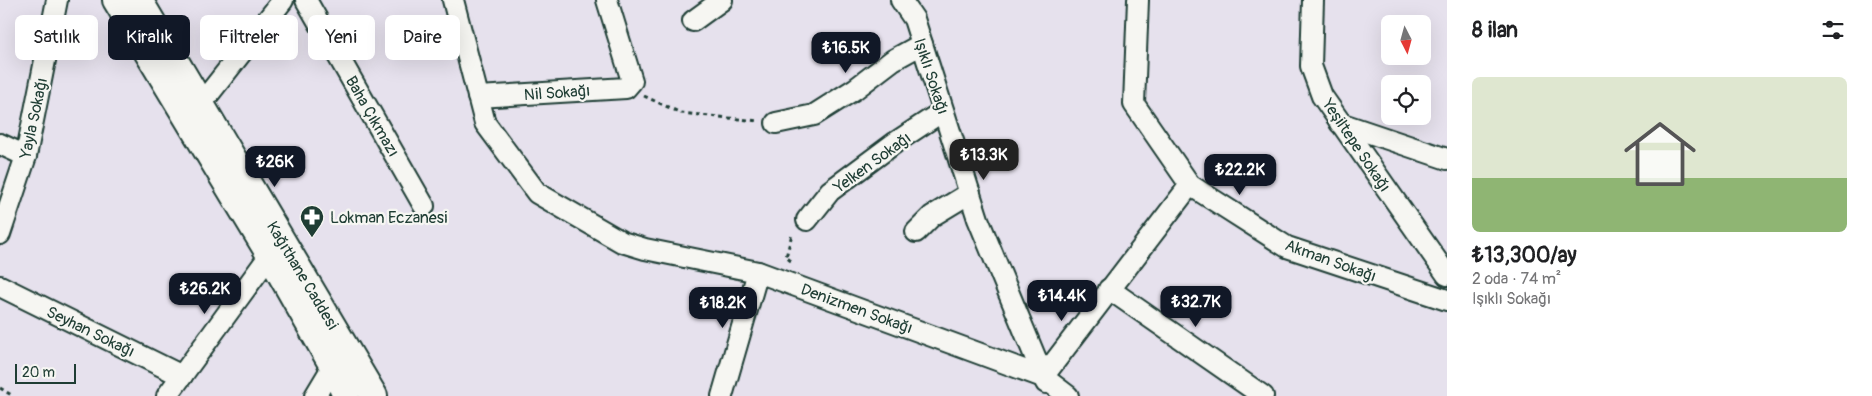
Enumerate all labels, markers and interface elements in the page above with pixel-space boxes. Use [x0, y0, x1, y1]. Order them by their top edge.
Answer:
chip: Satılık [15, 15, 98, 60]
chip: Kiralık [108, 15, 190, 60]
chip: Filtreler [200, 15, 298, 60]
chip: Yeni [308, 15, 375, 60]
chip: Daire [385, 15, 460, 60]
north arrow [1381, 15, 1431, 65]
map controls [1381, 15, 1431, 125]
icon: filters [1819, 16, 1847, 44]
text: 8 ilan [1472, 17, 1518, 44]
pin: ₺16.5K [805, 32, 887, 74]
street label: Işıklı Sokağı [909, 36, 953, 117]
text: ₺16.5K [823, 38, 870, 58]
street label: Baha Çıkmazı [341, 72, 403, 161]
button: locate [1381, 75, 1431, 125]
street label: Yayla Sokağı [15, 76, 52, 162]
street label: Nil Sokağı [523, 81, 591, 105]
street label: Yeşiltepe Sokağı [1317, 94, 1395, 196]
icon: home [1615, 109, 1705, 199]
street label: Yelken Sokağı [829, 128, 915, 198]
pin: ₺13.3K [943, 138, 1025, 181]
text: ₺13.3K [961, 145, 1007, 165]
pin: ₺26K [245, 146, 305, 188]
text: ₺26K [256, 152, 294, 172]
pin: ₺22.2K [1199, 154, 1281, 196]
text: ₺22.2K [1215, 160, 1265, 180]
pharmacy icon: Lokman Eczanesi [299, 204, 325, 238]
place label: Lokman Eczanesi [330, 208, 448, 228]
street label: Kağıthane Caddesi [262, 218, 343, 334]
street label: Akman Sokağı [1282, 235, 1379, 287]
text: ₺13,300/ay [1472, 242, 1577, 269]
text: 2 oda · 74 m² [1472, 269, 1561, 289]
pin: ₺26.2K [164, 272, 246, 315]
text: ₺26.2K [180, 279, 230, 299]
street label: Denizmen Sokağı [798, 279, 915, 338]
pin: ₺14.4K [1021, 280, 1103, 322]
pin: ₺18.2K [682, 286, 764, 329]
text: ₺14.4K [1038, 286, 1086, 306]
pin: ₺32.7K [1155, 286, 1237, 328]
text: Işıklı Sokağı [1472, 289, 1551, 309]
text: ₺32.7K [1171, 292, 1221, 312]
text: ₺18.2K [700, 293, 746, 313]
street label: Seyhan Sokağı [43, 302, 138, 362]
scale bar [15, 361, 76, 384]
text: 20 m [22, 364, 55, 381]

